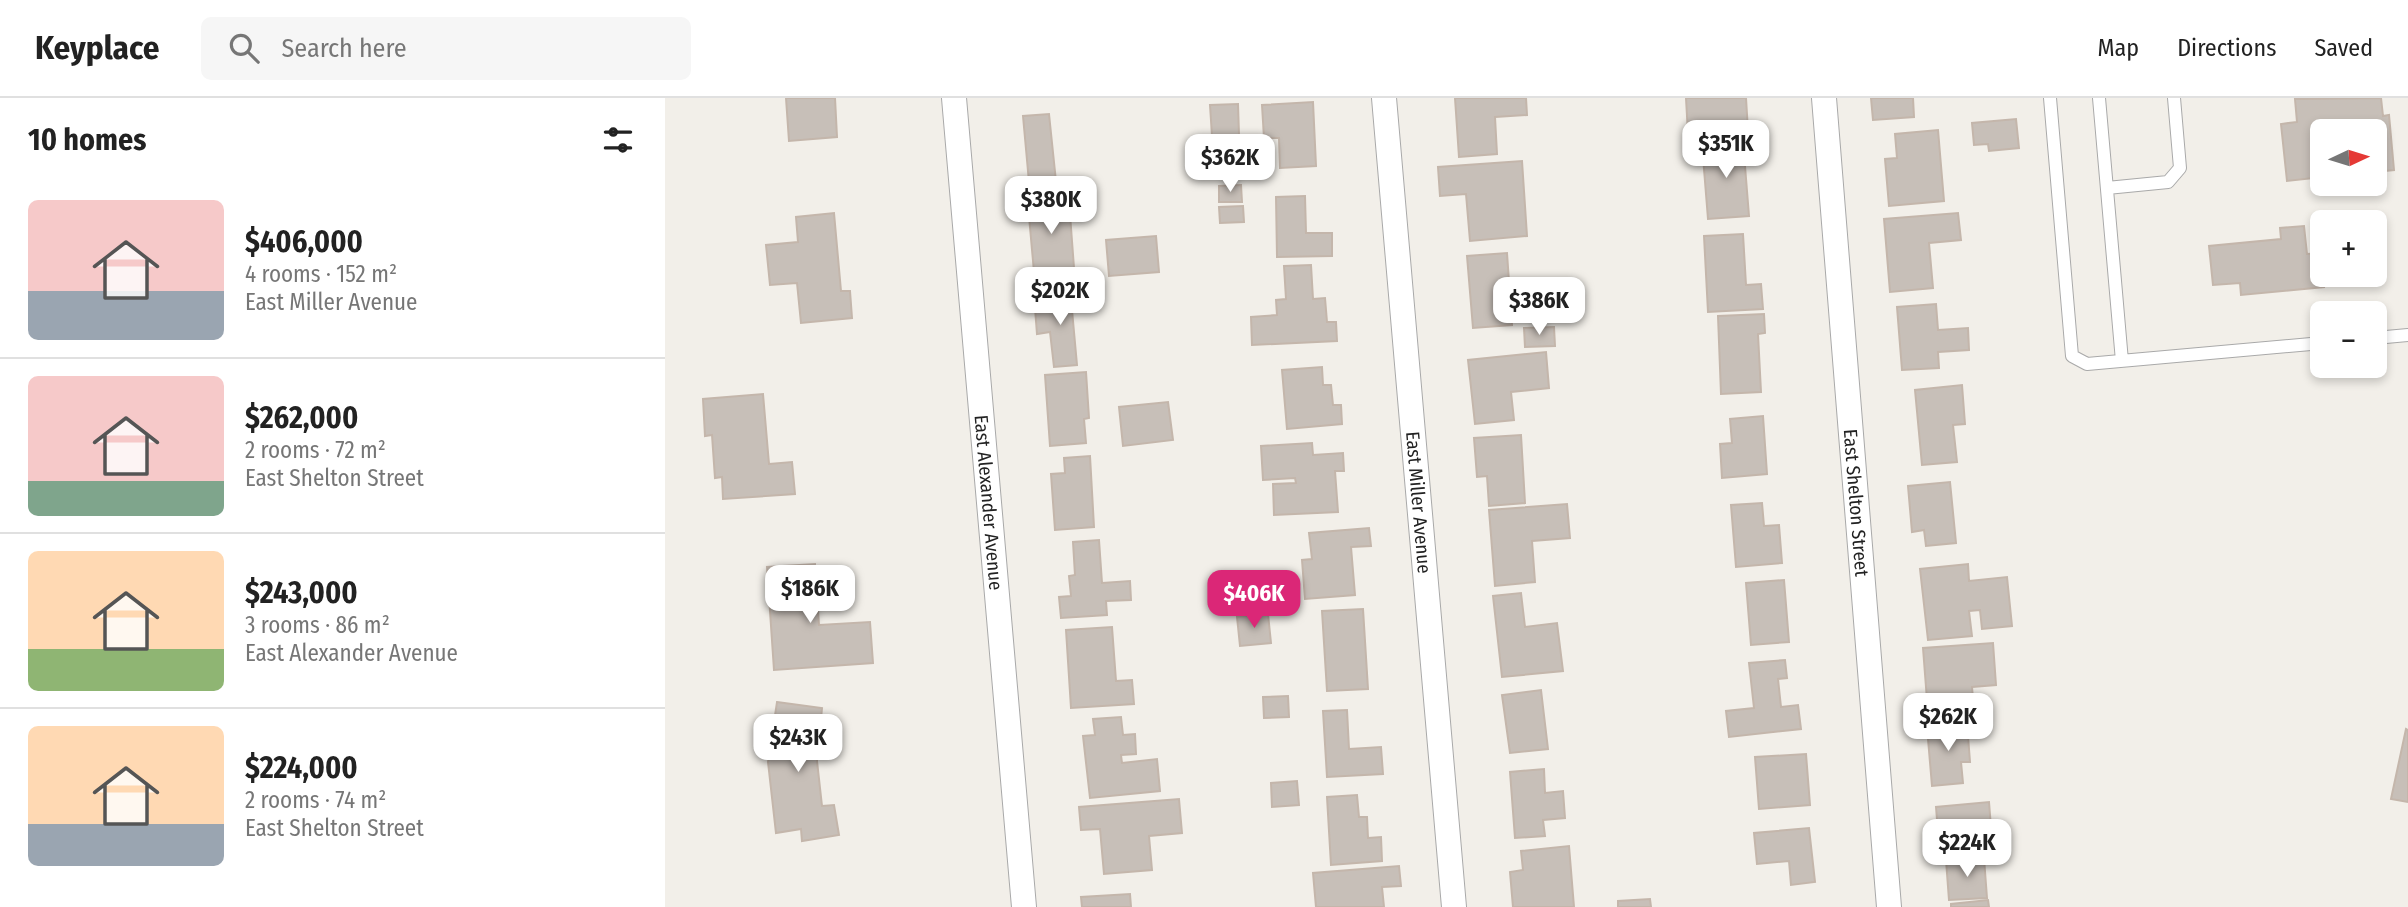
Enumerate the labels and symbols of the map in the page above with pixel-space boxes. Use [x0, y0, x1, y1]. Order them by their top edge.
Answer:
north arrow [2310, 119, 2387, 196]
pin: $351K [1677, 120, 1775, 180]
pin: $362K [1181, 134, 1279, 194]
pin: $380K [1002, 176, 1100, 236]
pin: $202K [1011, 268, 1109, 327]
pin: $386K [1490, 278, 1588, 337]
street label: East Alexander Avenue [970, 414, 1008, 591]
street label: East Shelton Street [1839, 428, 1874, 578]
street label: East Miller Avenue [1401, 430, 1437, 575]
pin: $186K [761, 566, 859, 625]
pin: $406K [1205, 570, 1303, 630]
pin: $262K [1899, 694, 1997, 753]
pin: $243K [749, 714, 847, 774]
pin: $224K [1918, 820, 2016, 879]

